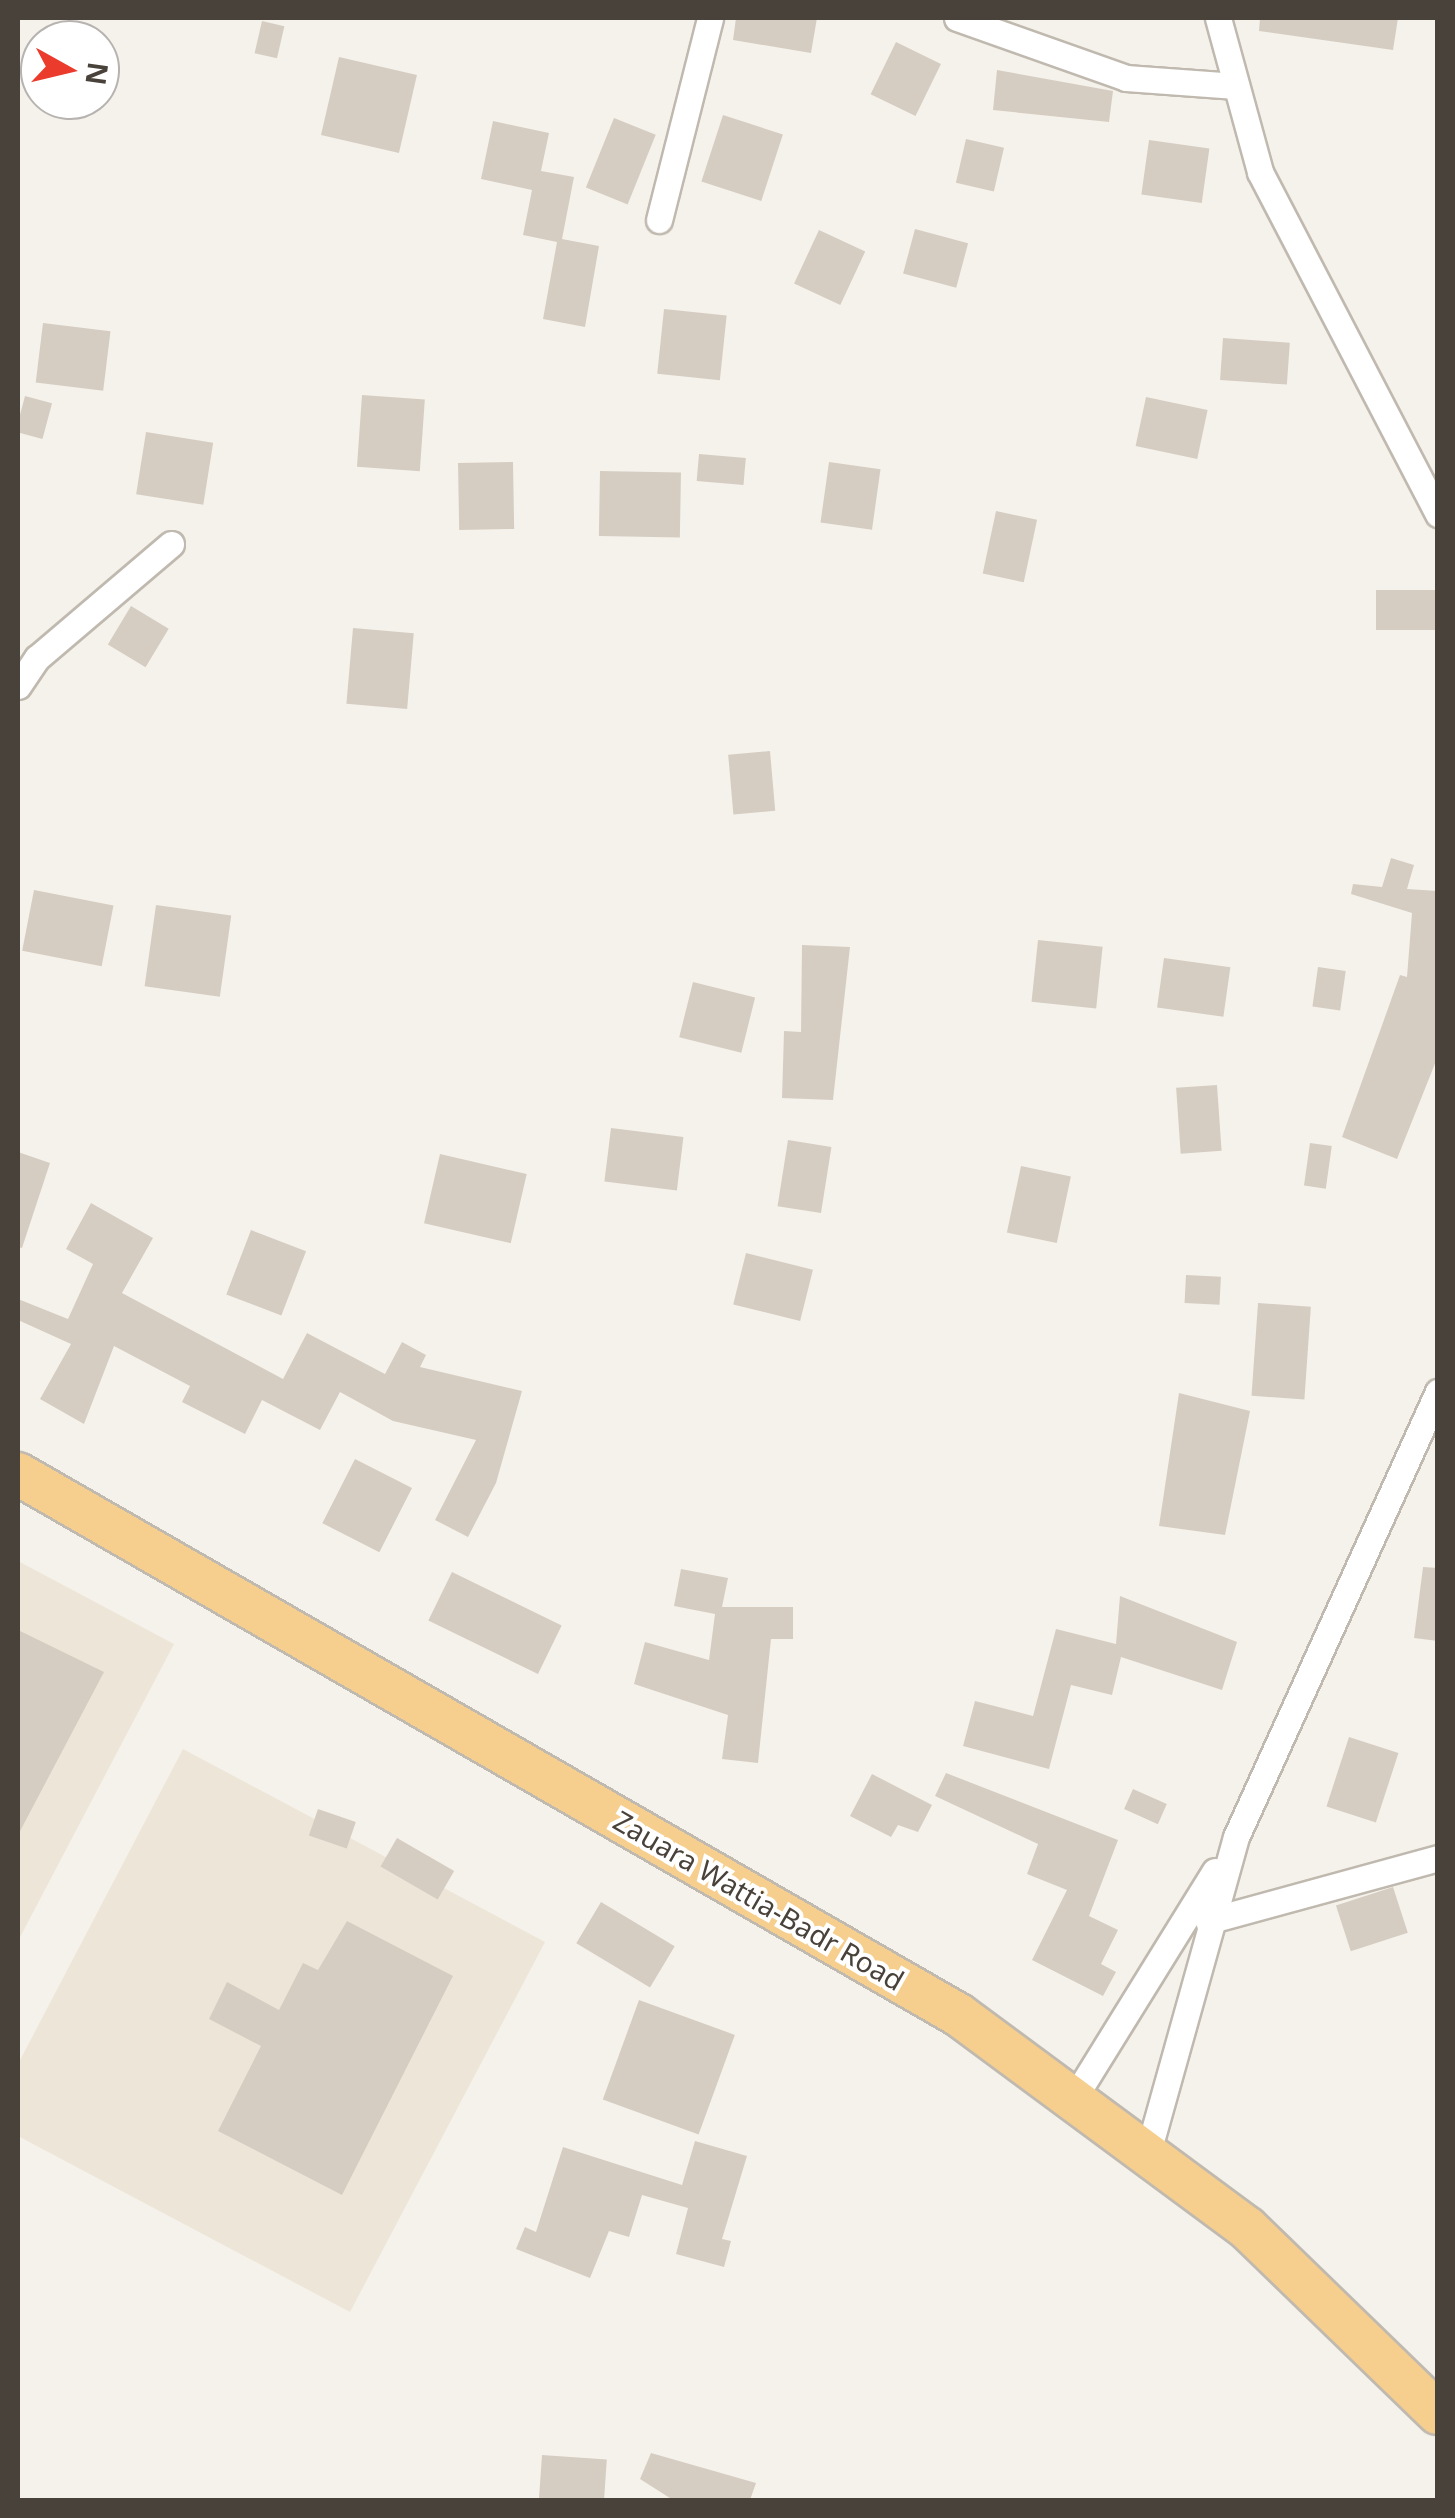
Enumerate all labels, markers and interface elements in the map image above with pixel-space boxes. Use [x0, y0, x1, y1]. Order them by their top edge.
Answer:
north arrow [20, 20, 120, 120]
text: N [77, 60, 118, 88]
street label: Zauara Wattia-Badr Road [608, 1803, 910, 1997]

